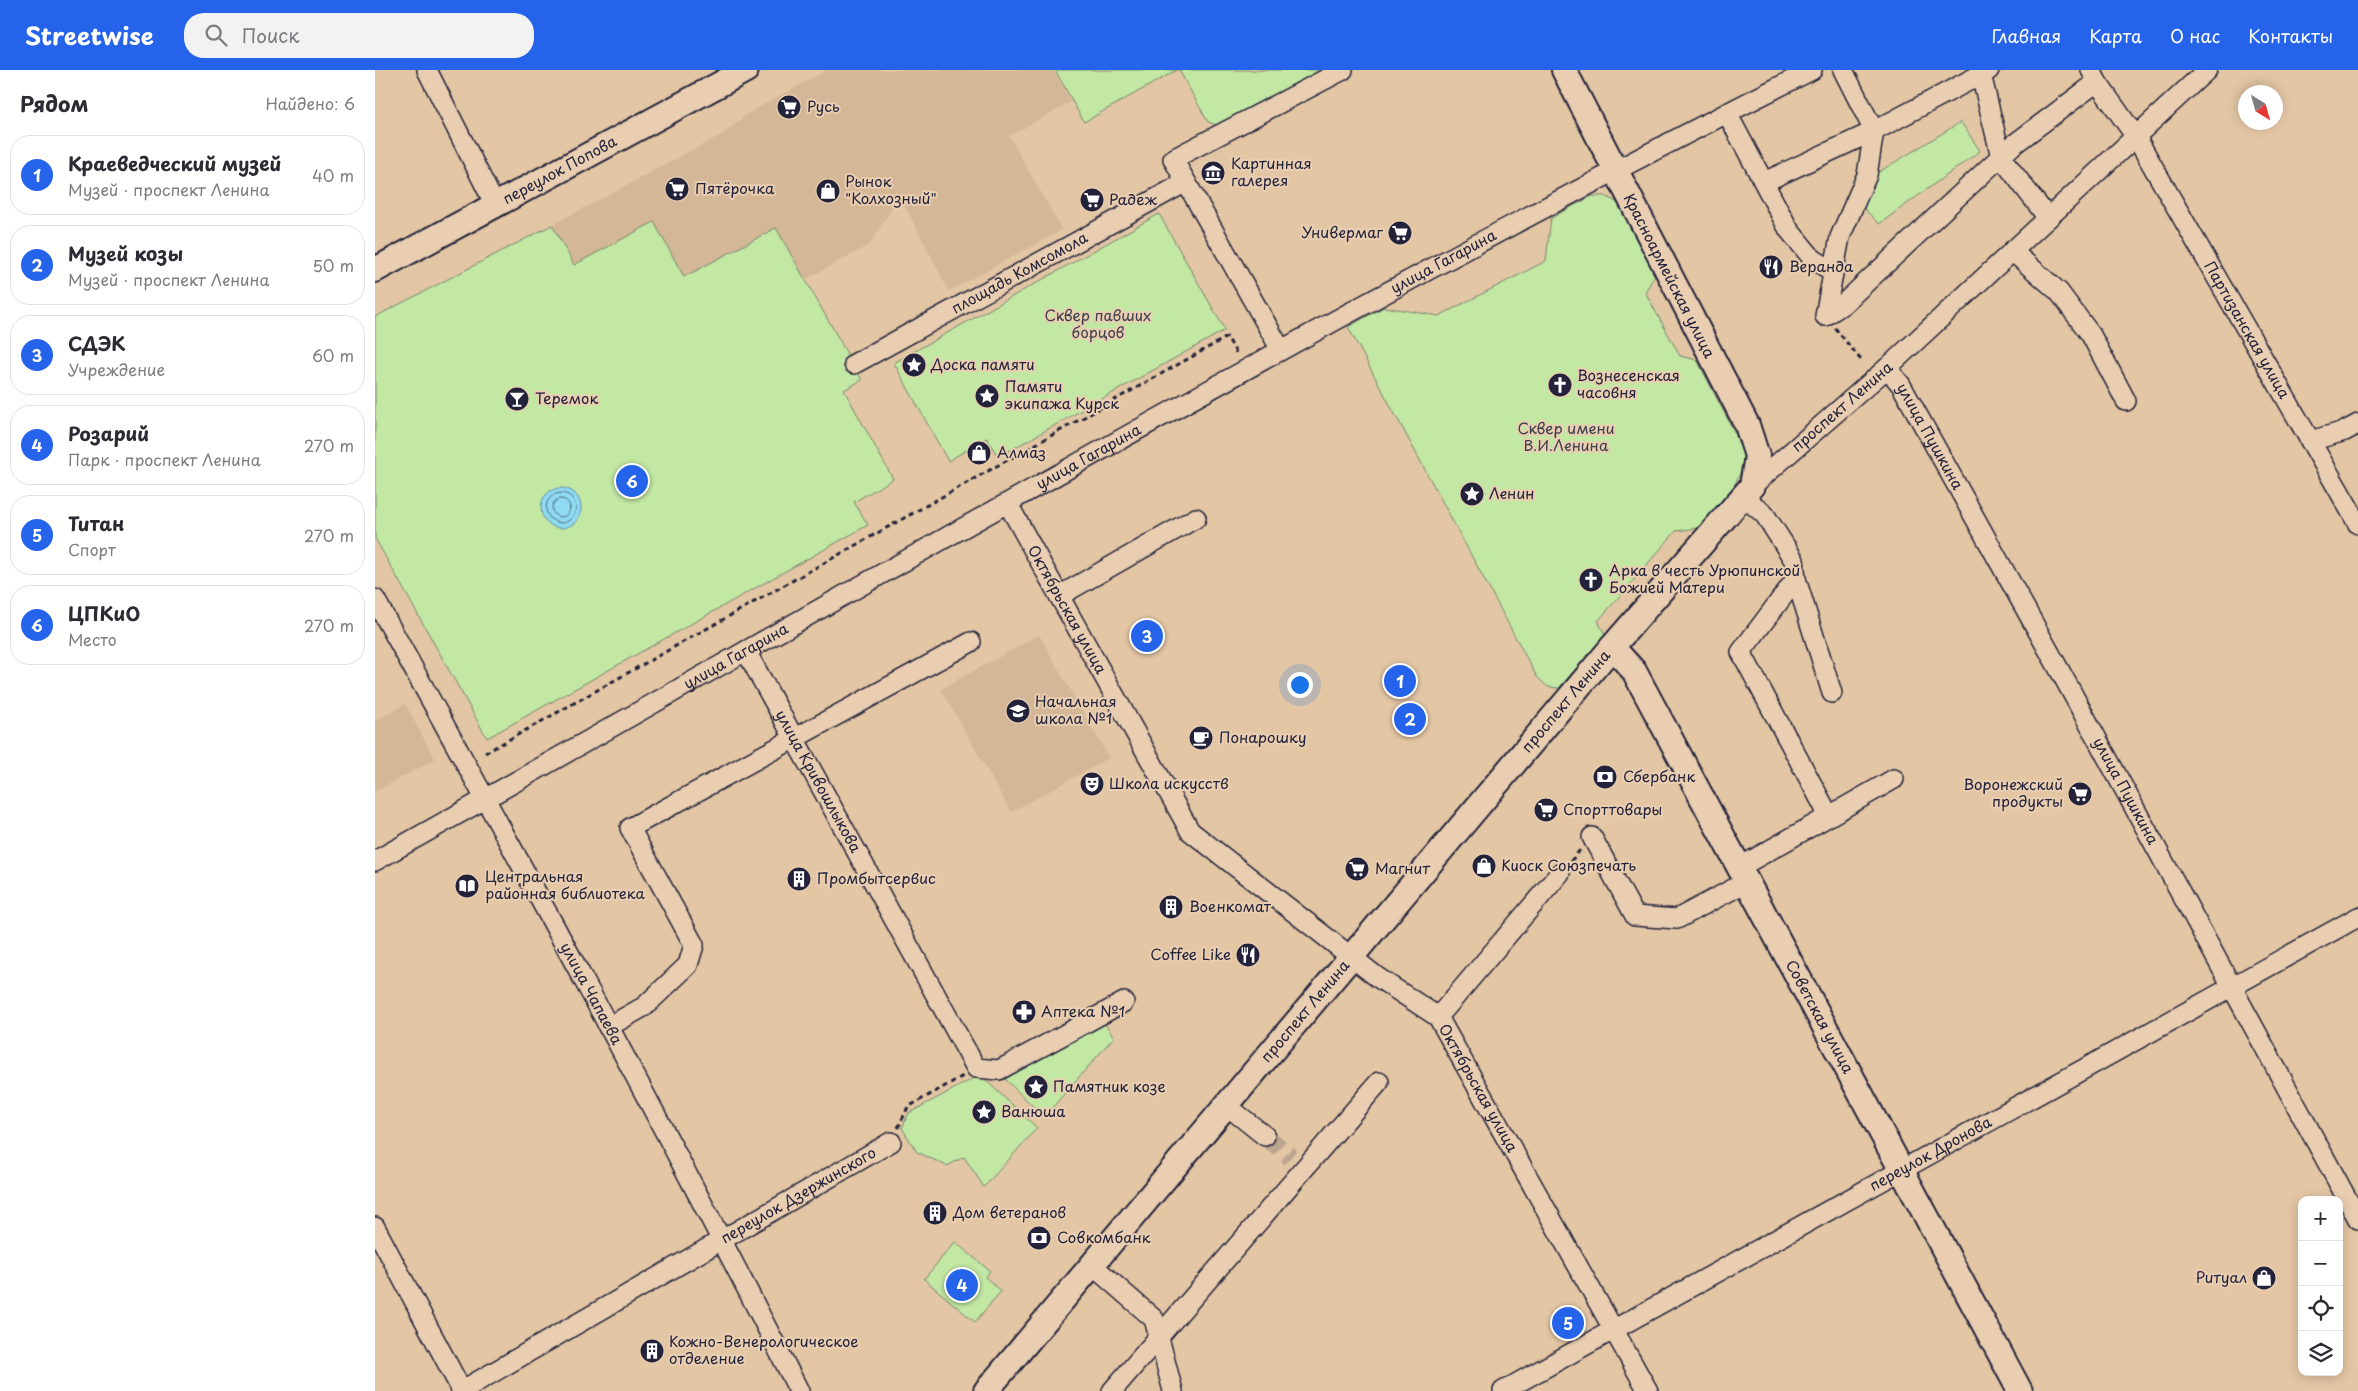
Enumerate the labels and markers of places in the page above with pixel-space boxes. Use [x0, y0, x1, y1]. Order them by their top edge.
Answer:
supermarket icon: Русь [776, 94, 802, 120]
place label: Русь [807, 94, 840, 117]
place label: Картинная галерея [1231, 151, 1312, 191]
museum icon: Картинная галерея [1200, 160, 1226, 186]
place label: Рынок "Колхозный" [845, 169, 937, 209]
supermarket icon: Пятёрочка [664, 176, 690, 202]
place label: Пятёрочка [695, 176, 775, 199]
shop icon: Рынок "Колхозный" [815, 178, 841, 204]
supermarket icon: Радеж [1079, 187, 1105, 213]
place label: Радеж [1109, 187, 1158, 210]
place label: Универмаг [1301, 220, 1383, 243]
supermarket icon: Универмаг [1387, 220, 1413, 246]
restaurant icon: Веранда [1758, 254, 1784, 280]
place label: Веранда [1789, 254, 1854, 277]
place icon: Доска памяти [901, 352, 927, 378]
place label: Доска памяти [930, 352, 1035, 375]
place label: Вознесенская часовня [1577, 363, 1680, 403]
church icon: Вознесенская часовня [1547, 372, 1573, 398]
place label: Памяти экипажа Курск [1005, 374, 1119, 414]
place icon: Памяти экипажа Курск [974, 383, 1000, 409]
bar icon: Теремок [504, 386, 530, 412]
place label: Теремок [535, 386, 598, 409]
shop icon: Алмаз [966, 440, 992, 466]
place label: Алмаз [997, 440, 1046, 463]
pin: 6 [616, 462, 648, 500]
place icon: Ленин [1459, 481, 1485, 507]
place label: Ленин [1489, 481, 1534, 504]
place label: Арка в честь Урюпинской Божией Матери [1609, 558, 1800, 598]
church icon: Арка в честь Урюпинской Божией Матери [1578, 567, 1604, 593]
pin: 3 [1131, 617, 1163, 655]
pin: 1 [1384, 662, 1416, 700]
place label: Начальная школа №1 [1035, 689, 1117, 729]
school or university icon: Начальная школа №1 [1005, 698, 1031, 724]
pin: 2 [1394, 700, 1426, 738]
cafe icon: Понарошку [1188, 725, 1214, 751]
place label: Понарошку [1219, 725, 1307, 748]
bank icon: Сбербанк [1592, 764, 1618, 790]
place label: Сбербанк [1623, 764, 1695, 787]
theatre icon: Школа искусств [1079, 771, 1105, 797]
place label: Школа искусств [1109, 771, 1229, 794]
place label: Воронежский продукты [1963, 772, 2063, 812]
supermarket icon: Воронежский продукты [2067, 781, 2093, 807]
supermarket icon: Спорттовары [1533, 797, 1559, 823]
place label: Спорттовары [1563, 797, 1662, 820]
shop icon: Киоск Союзпечать [1471, 853, 1497, 879]
place label: Киоск Союзпечать [1501, 853, 1636, 876]
supermarket icon: Магнит [1344, 856, 1370, 882]
place label: Магнит [1375, 856, 1430, 879]
place label: Центральная районная библиотека [485, 864, 645, 904]
building icon: Промбытсервис [786, 866, 812, 892]
place label: Промбытсервис [817, 866, 936, 889]
library icon: Центральная районная библиотека [454, 873, 480, 899]
building icon: Военкомат [1158, 894, 1184, 920]
place label: Военкомат [1189, 894, 1272, 917]
place label: Coffee Like [1150, 942, 1231, 965]
restaurant icon: Coffee Like [1235, 942, 1261, 968]
pharmacy icon: Аптека №1 [1011, 999, 1037, 1025]
place label: Аптека №1 [1041, 999, 1125, 1022]
place icon: Памятник козе [1023, 1074, 1049, 1100]
place label: Памятник козе [1053, 1074, 1166, 1097]
place icon: Ванюша [971, 1099, 997, 1125]
place label: Ванюша [1001, 1099, 1066, 1122]
building icon: Дом ветеранов [922, 1200, 948, 1226]
place label: Дом ветеранов [952, 1200, 1067, 1223]
bank icon: Совкомбанк [1026, 1225, 1052, 1251]
place label: Совкомбанк [1057, 1225, 1151, 1248]
place label: Ритуал [2196, 1265, 2247, 1288]
shop icon: Ритуал [2251, 1265, 2277, 1291]
pin: 4 [946, 1266, 978, 1304]
pin: 5 [1552, 1304, 1584, 1342]
place label: Кожно-Венерологическое отделение [669, 1329, 859, 1369]
building icon: Кожно-Венерологическое отделение [639, 1338, 665, 1364]

